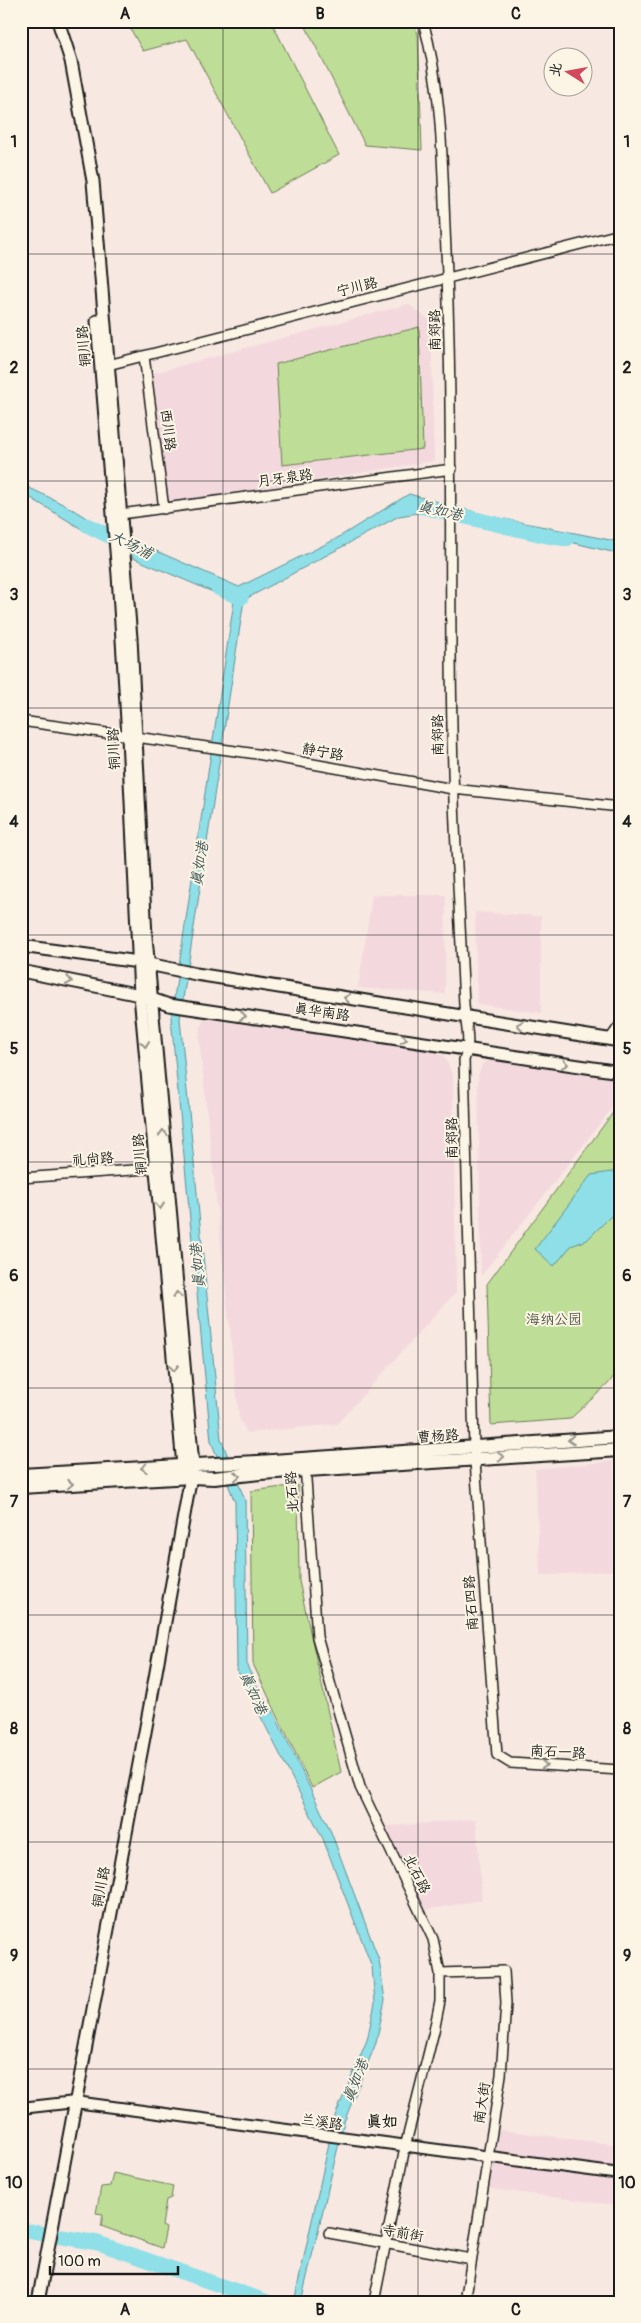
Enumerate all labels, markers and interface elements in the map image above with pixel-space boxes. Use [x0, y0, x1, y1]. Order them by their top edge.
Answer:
text: A [120, 4, 131, 24]
text: B [315, 4, 325, 24]
text: C [511, 4, 521, 24]
north arrow [544, 48, 594, 98]
text: 北 [546, 61, 565, 78]
text: 1 [11, 132, 17, 152]
text: 1 [624, 132, 630, 152]
street label: 宁川路 [335, 274, 379, 300]
street label: 南郑路 [426, 309, 444, 351]
street label: 铜川路 [74, 324, 94, 368]
text: 2 [10, 358, 19, 378]
text: 2 [623, 358, 632, 378]
street label: 西川路 [157, 408, 179, 452]
street label: 月牙泉路 [256, 466, 314, 490]
water label: 真如港 [416, 497, 466, 526]
water label: 大场浦 [107, 527, 157, 564]
text: 3 [10, 585, 19, 605]
text: 3 [623, 585, 632, 605]
street label: 南郑路 [429, 714, 447, 756]
street label: 铜川路 [104, 728, 124, 770]
street label: 静宁路 [301, 740, 345, 764]
text: 4 [9, 812, 19, 832]
text: 4 [622, 812, 632, 832]
water label: 真如港 [187, 838, 213, 888]
one-way arrow [65, 975, 73, 986]
one-way arrow [343, 993, 352, 1003]
street label: 真华南路 [293, 1000, 351, 1024]
one-way arrow [240, 1010, 248, 1021]
one-way arrow [515, 1020, 524, 1030]
one-way arrow [401, 1033, 409, 1044]
text: 5 [10, 1039, 19, 1059]
text: 5 [623, 1039, 632, 1059]
one-way arrow [139, 1040, 150, 1048]
one-way arrow [560, 1058, 569, 1068]
street label: 南郑路 [443, 1117, 461, 1159]
one-way arrow [158, 1128, 169, 1136]
street label: 铜川路 [130, 1132, 150, 1176]
street label: 礼尚路 [71, 1149, 115, 1169]
one-way arrow [154, 1202, 165, 1210]
water label: 真如港 [186, 1241, 209, 1289]
text: 6 [9, 1266, 19, 1286]
text: 6 [622, 1266, 632, 1286]
one-way arrow [172, 1290, 183, 1298]
park label: 海纳公园 [526, 1311, 582, 1328]
one-way arrow [168, 1364, 179, 1372]
street label: 曹杨路 [416, 1426, 460, 1446]
one-way arrow [567, 1435, 575, 1446]
one-way arrow [497, 1451, 505, 1462]
one-way arrow [140, 1462, 148, 1473]
one-way arrow [233, 1470, 241, 1481]
street label: 北石路 [282, 1470, 302, 1514]
one-way arrow [66, 1478, 74, 1489]
text: 7 [10, 1492, 19, 1512]
text: 7 [623, 1492, 632, 1512]
street label: 南石四路 [461, 1574, 481, 1632]
water label: 真如港 [235, 1669, 272, 1719]
text: 8 [10, 1719, 18, 1739]
text: 8 [623, 1719, 631, 1739]
street label: 南石一路 [530, 1742, 586, 1762]
one-way arrow [540, 1759, 548, 1770]
street label: 北石路 [400, 1851, 434, 1897]
street label: 铜川路 [89, 1865, 113, 1909]
text: 9 [10, 1946, 18, 1966]
text: 9 [623, 1946, 631, 1966]
water label: 真如港 [339, 2055, 374, 2105]
street label: 南大街 [470, 2081, 494, 2125]
street label: 兰溪路 [300, 2111, 344, 2133]
district label: 真如 [366, 2112, 398, 2132]
text: 10 [5, 2173, 23, 2193]
text: 10 [618, 2173, 636, 2193]
street label: 寺前街 [381, 2221, 425, 2245]
scale bar [50, 2243, 178, 2275]
text: 100 m [58, 2252, 101, 2271]
text: A [120, 2300, 131, 2320]
text: B [315, 2300, 325, 2320]
text: C [511, 2300, 521, 2320]

